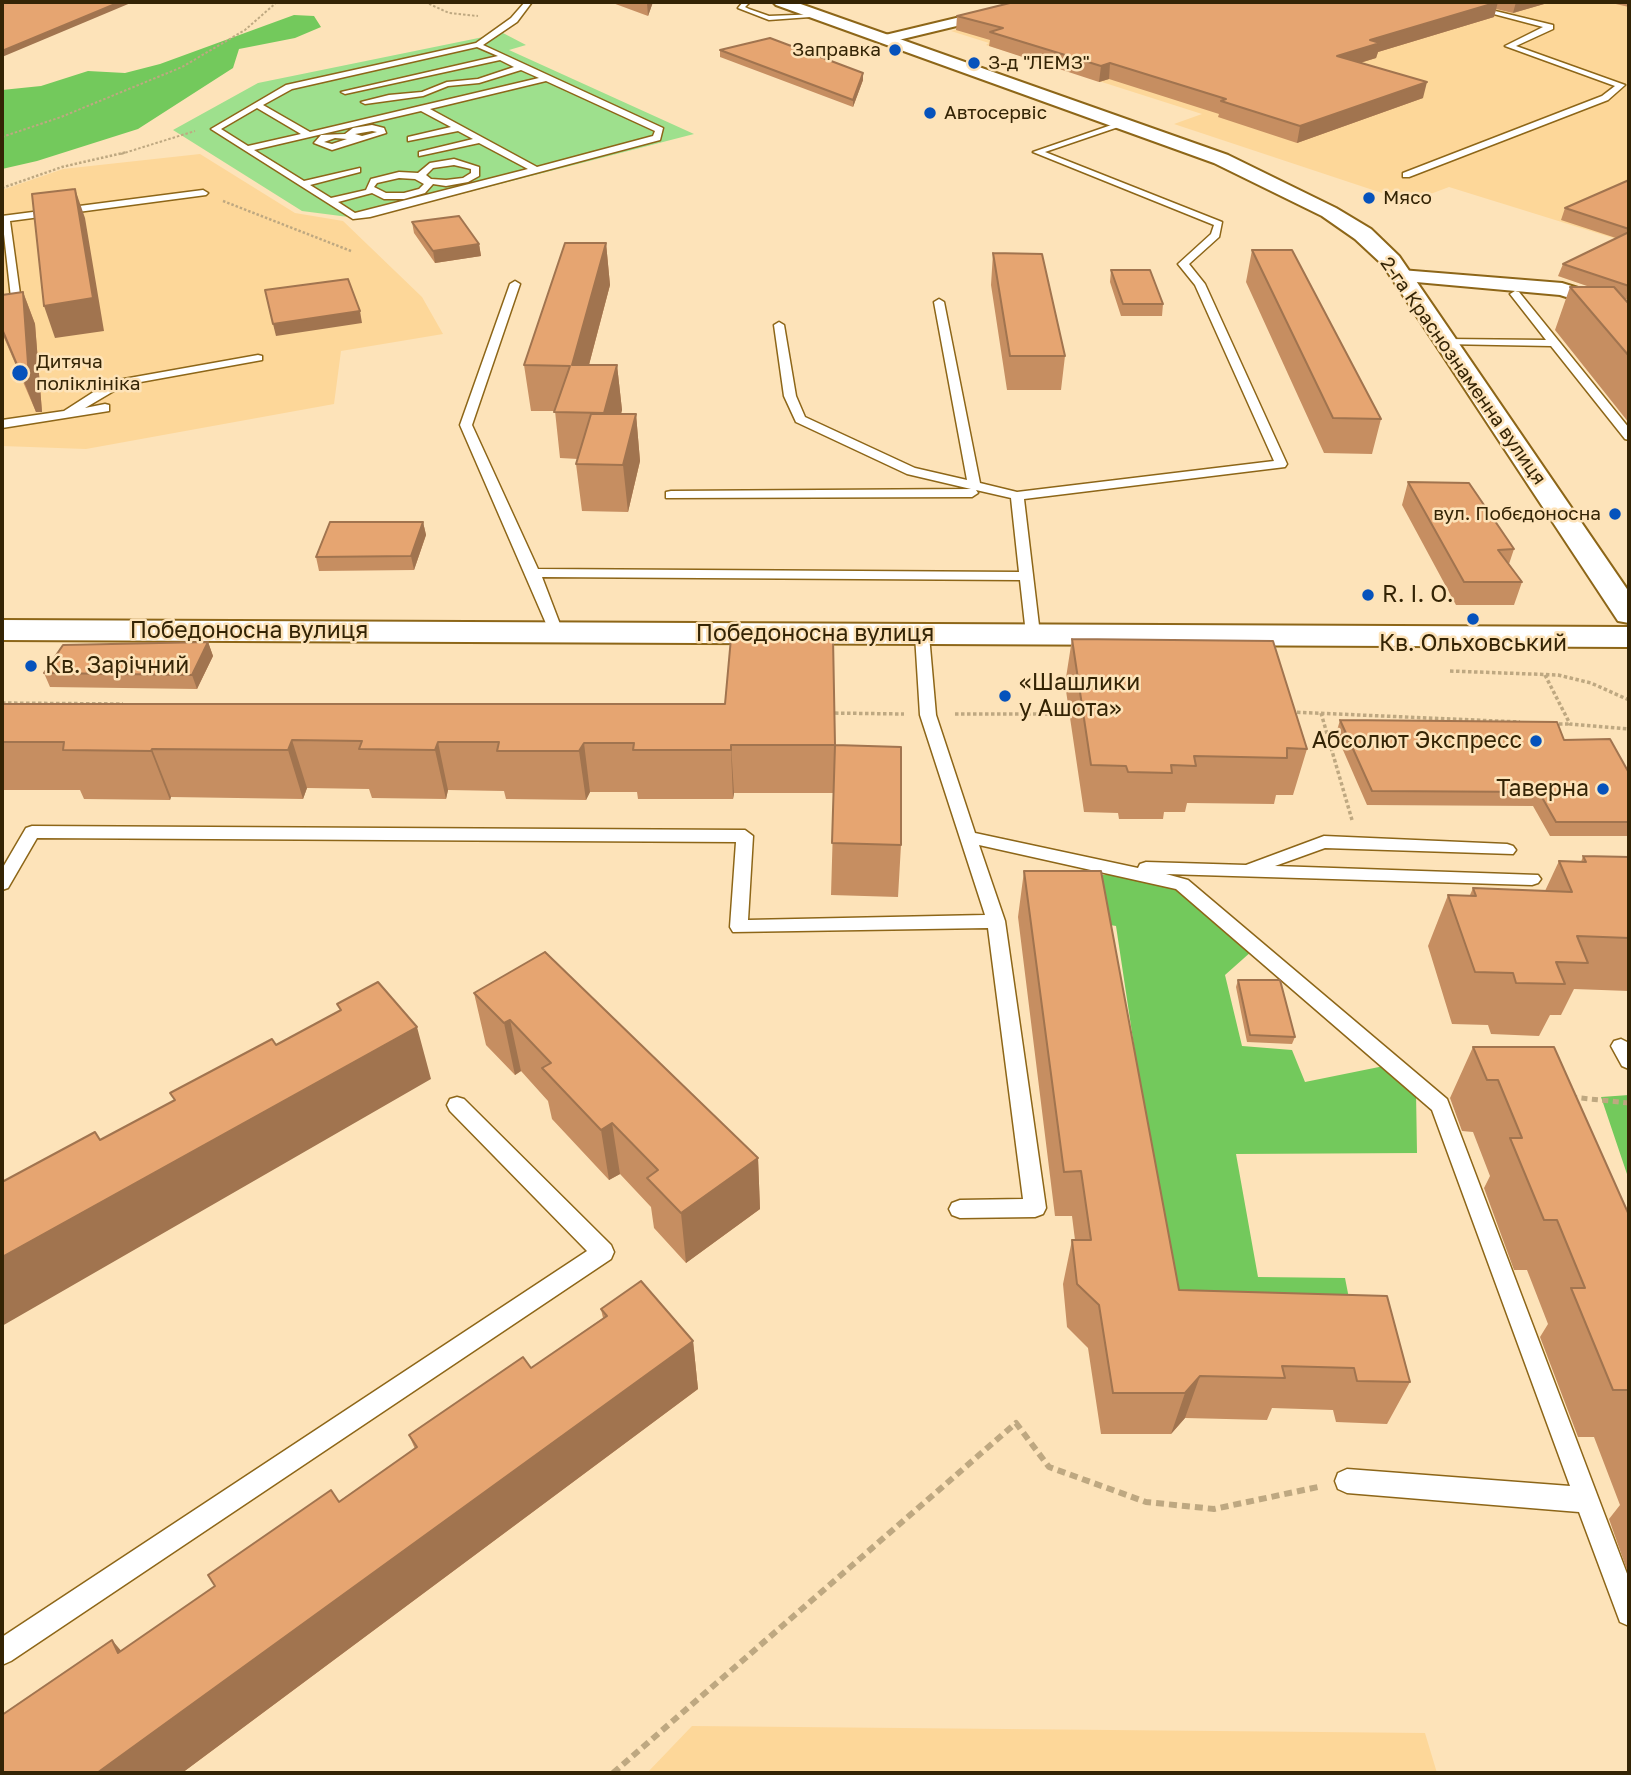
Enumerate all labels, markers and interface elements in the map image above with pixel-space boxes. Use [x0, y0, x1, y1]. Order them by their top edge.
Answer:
place label: Заправка [792, 39, 881, 61]
marker: Заправка [887, 42, 903, 58]
place label: З-д "ЛЕМЗ" [988, 52, 1090, 74]
marker: З-д "ЛЕМЗ" [966, 55, 982, 71]
place label: Автосервіс [944, 102, 1047, 124]
marker: Автосервіс [922, 105, 938, 121]
place label: Мясо [1383, 187, 1432, 209]
marker: Мясо [1361, 190, 1377, 206]
street label: 2-га Краснознаменна вулиця [1375, 253, 1551, 489]
place label: Дитяча поліклініка [36, 351, 140, 395]
marker: Дитяча поліклініка [10, 363, 30, 383]
place label: вул. Побєдоносна [1433, 503, 1601, 525]
marker: вул. Побєдоносна [1607, 506, 1623, 522]
place label: R. I. O. [1382, 581, 1454, 609]
marker: R. I. O. [1360, 587, 1376, 603]
marker: Кв. Ольховський [1465, 611, 1481, 627]
street label: Победоносна вулиця [130, 617, 368, 645]
street label: Победоносна вулиця [696, 620, 934, 648]
place label: Кв. Ольховський [1379, 630, 1567, 658]
place label: Кв. Зарічний [45, 652, 189, 680]
marker: Кв. Зарічний [23, 658, 39, 674]
place label: «Шашлики у Ашота» [1019, 669, 1140, 723]
marker: «Шашлики у Ашота» [997, 688, 1013, 704]
place label: Абсолют Экспресс [1312, 727, 1522, 755]
marker: Абсолют Экспресс [1528, 733, 1544, 749]
place label: Таверна [1496, 775, 1589, 803]
marker: Таверна [1595, 781, 1611, 797]

